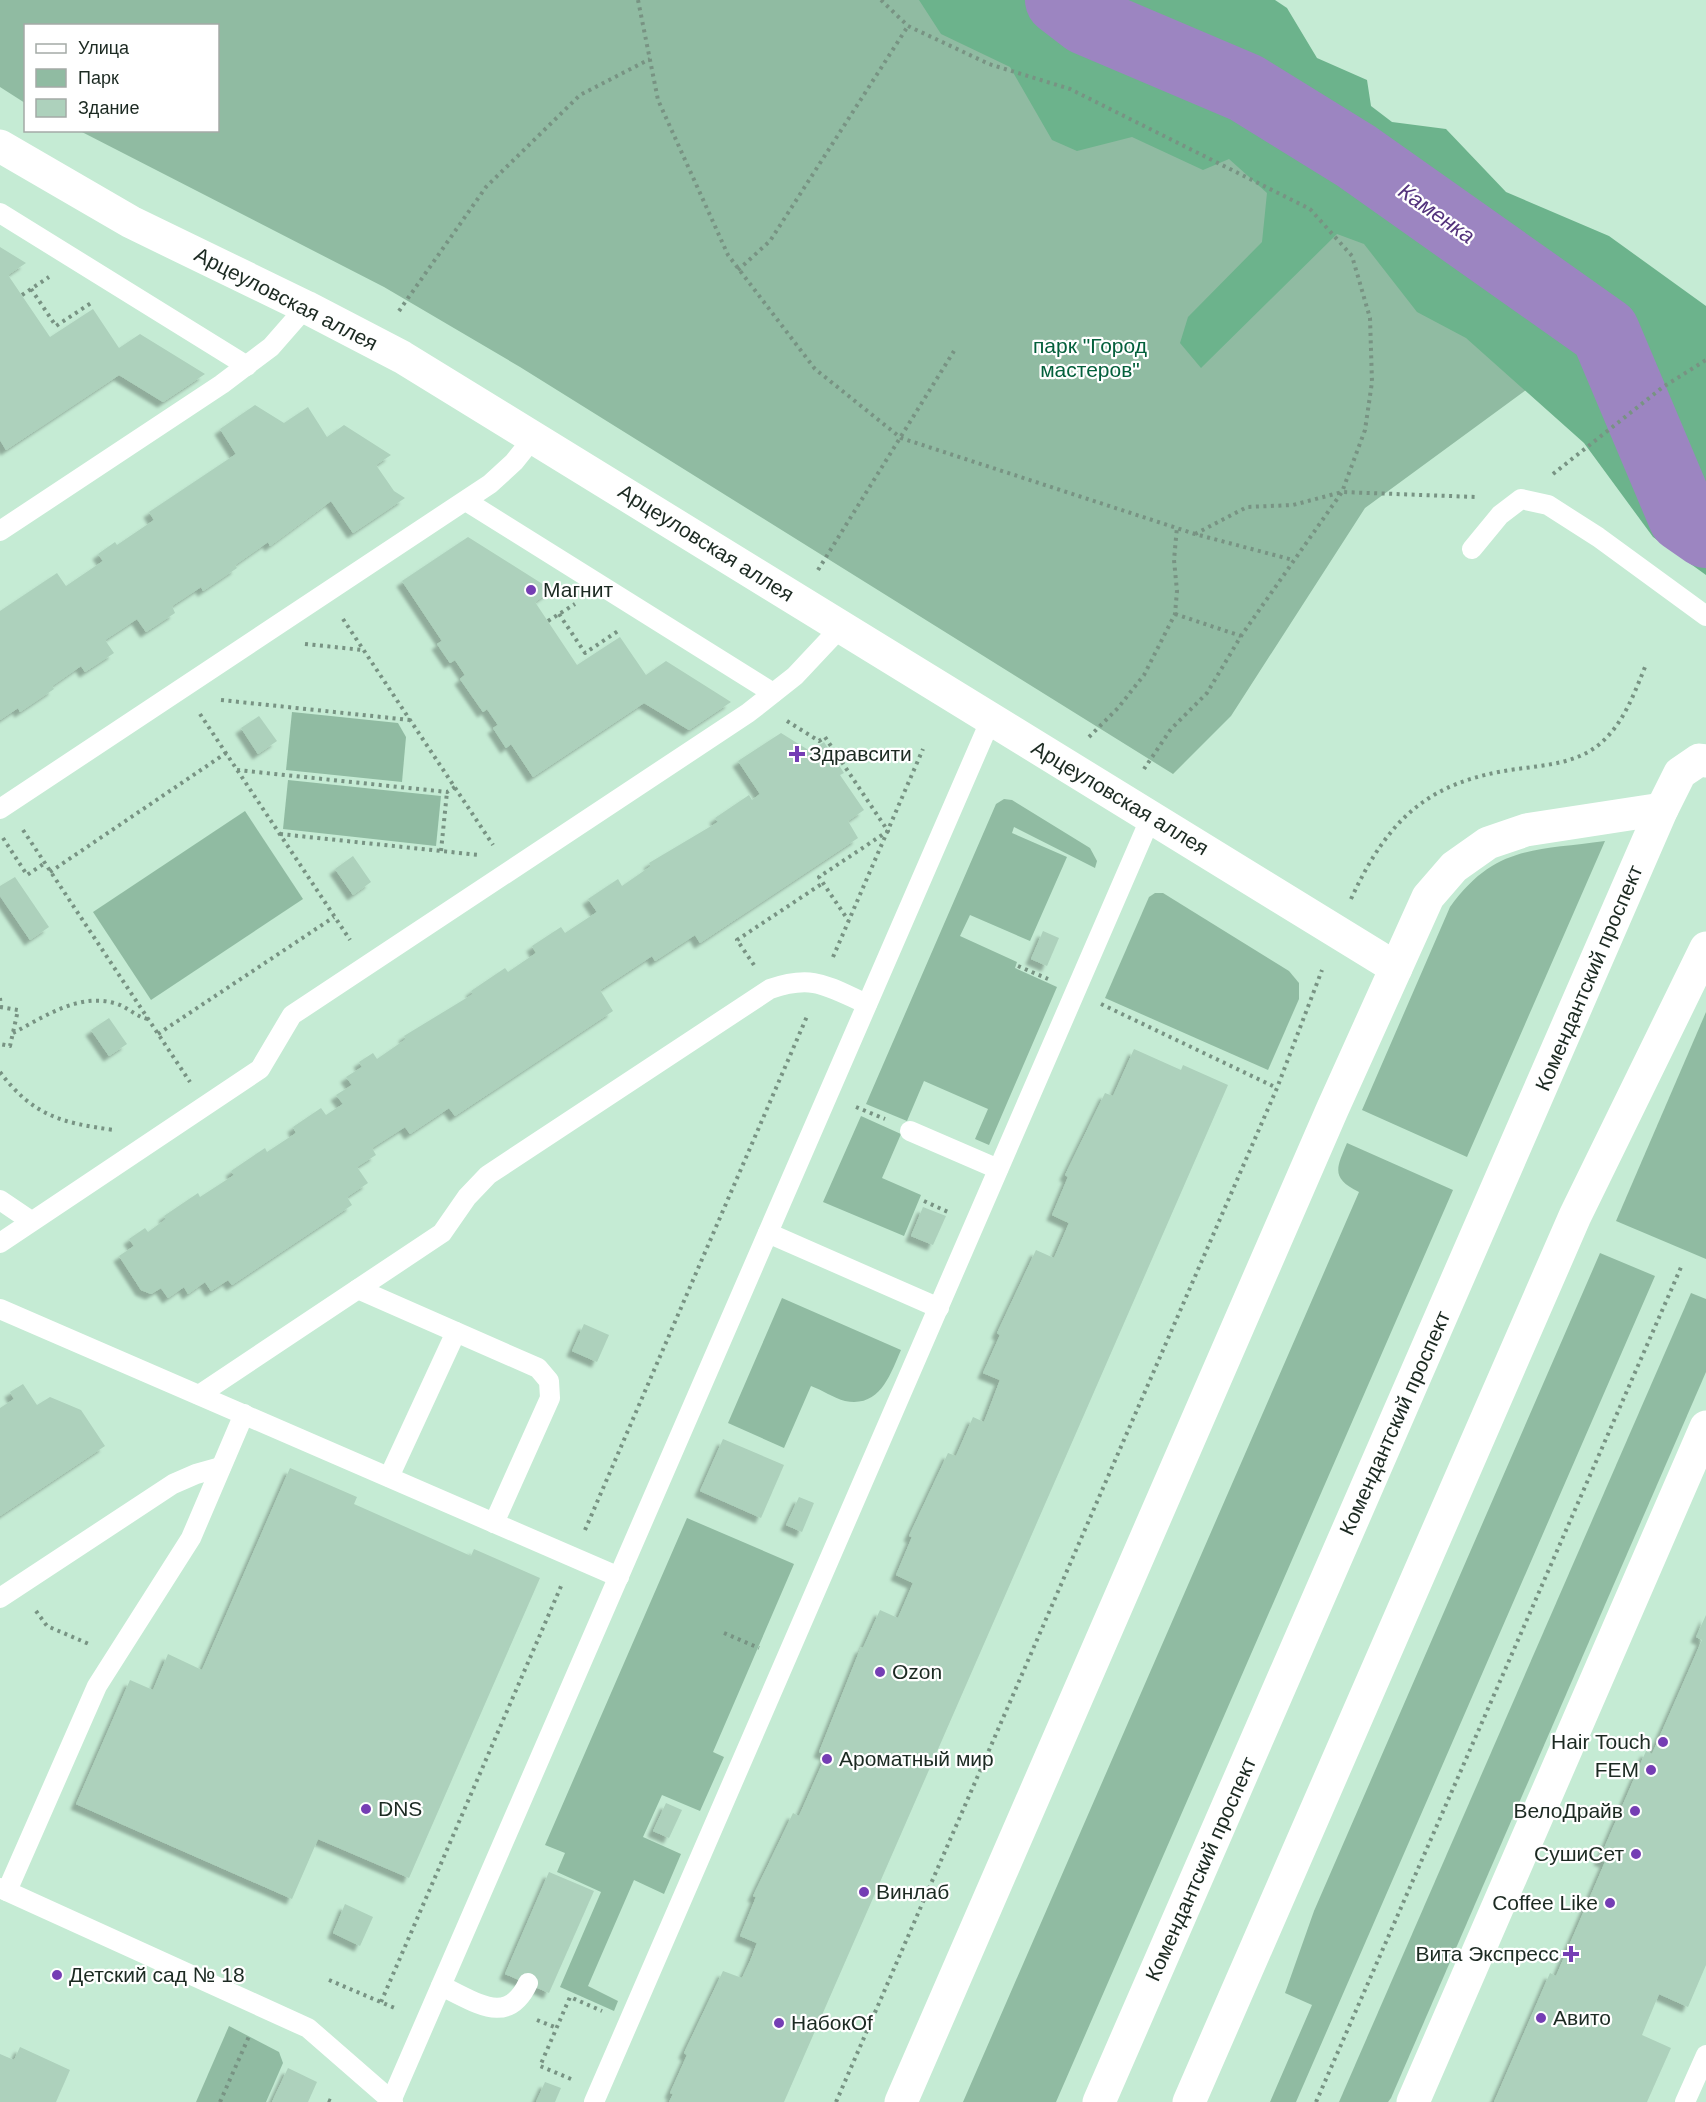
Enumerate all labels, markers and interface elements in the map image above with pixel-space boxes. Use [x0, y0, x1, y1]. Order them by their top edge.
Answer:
legend [24, 24, 219, 132]
text: Улица [78, 38, 130, 58]
text: Парк [78, 68, 119, 88]
text: Здание [78, 98, 139, 118]
water label: Каменка [1394, 178, 1480, 249]
street label: Арцеуловская аллея [191, 242, 382, 355]
park label: парк "Город мастеров" [1033, 334, 1147, 381]
street label: Арцеуловская аллея [614, 479, 798, 606]
place label: Магнит [543, 578, 613, 601]
marker: Магнит [524, 583, 538, 597]
street label: Арцеуловская аллея [1028, 736, 1213, 860]
place label: Здравсити [809, 742, 912, 765]
marker: Здравсити [790, 747, 804, 761]
street label: Комендантский проспект [1531, 861, 1647, 1094]
street label: Комендантский проспект [1335, 1307, 1455, 1538]
place label: Ozon [892, 1660, 942, 1683]
marker: Ozon [873, 1665, 887, 1679]
place label: Hair Touch [1551, 1730, 1651, 1753]
marker: Hair Touch [1656, 1735, 1670, 1749]
place label: Ароматный мир [839, 1747, 994, 1770]
marker: Ароматный мир [820, 1752, 834, 1766]
street label: Комендантский проспект [1141, 1753, 1261, 1984]
place label: FEM [1595, 1758, 1639, 1781]
marker: FEM [1644, 1763, 1658, 1777]
place label: DNS [378, 1797, 422, 1820]
place label: ВелоДрайв [1513, 1799, 1623, 1822]
marker: DNS [359, 1802, 373, 1816]
marker: ВелоДрайв [1628, 1804, 1642, 1818]
place label: СушиСет [1534, 1842, 1624, 1865]
marker: СушиСет [1629, 1847, 1643, 1861]
place label: Винлаб [876, 1880, 949, 1903]
marker: Винлаб [857, 1885, 871, 1899]
place label: Coffee Like [1492, 1891, 1598, 1914]
marker: Coffee Like [1603, 1896, 1617, 1910]
place label: Вита Экспресс [1416, 1942, 1559, 1965]
marker: Вита Экспресс [1564, 1947, 1578, 1961]
place label: Детский сад № 18 [69, 1963, 245, 1986]
marker: Детский сад № 18 [50, 1968, 64, 1982]
place label: Авито [1553, 2006, 1611, 2029]
place label: НабокOf [791, 2011, 873, 2034]
marker: Авито [1534, 2011, 1548, 2025]
marker: НабокOf [772, 2016, 786, 2030]

